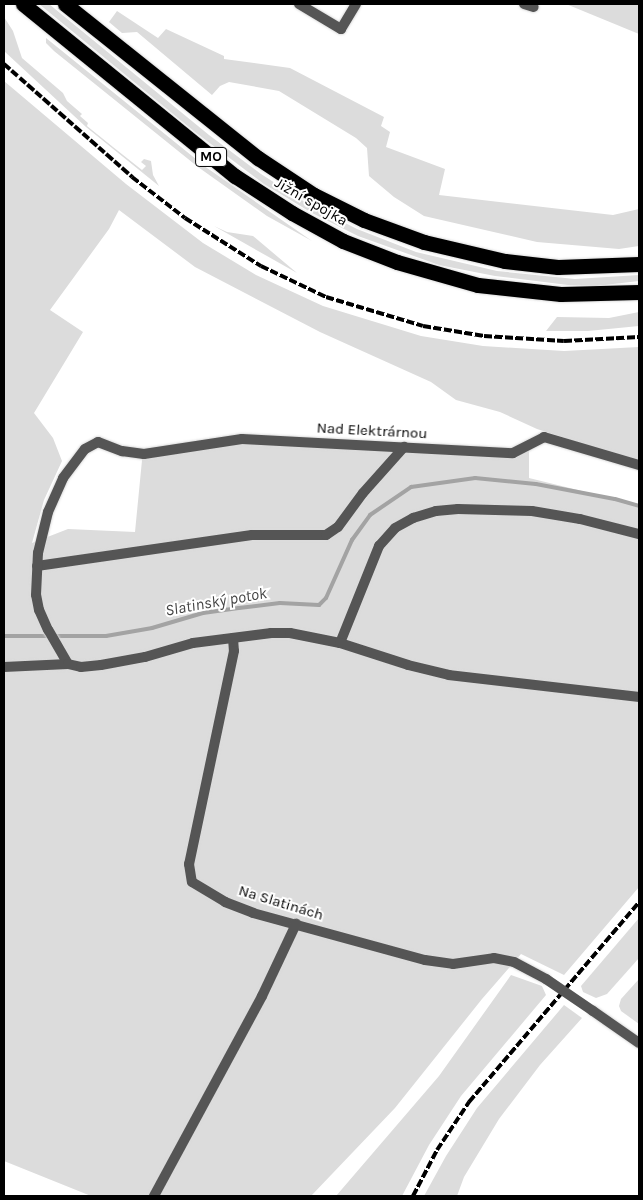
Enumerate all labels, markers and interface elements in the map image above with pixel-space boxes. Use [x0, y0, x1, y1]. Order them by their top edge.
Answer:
road number: MO [195, 146, 227, 168]
street label: Jižní spojka [271, 174, 351, 230]
street label: Nad Elektrárnou [316, 419, 428, 443]
water label: Slatinský potok [164, 584, 268, 620]
street label: Na Slatinách [236, 882, 326, 924]

